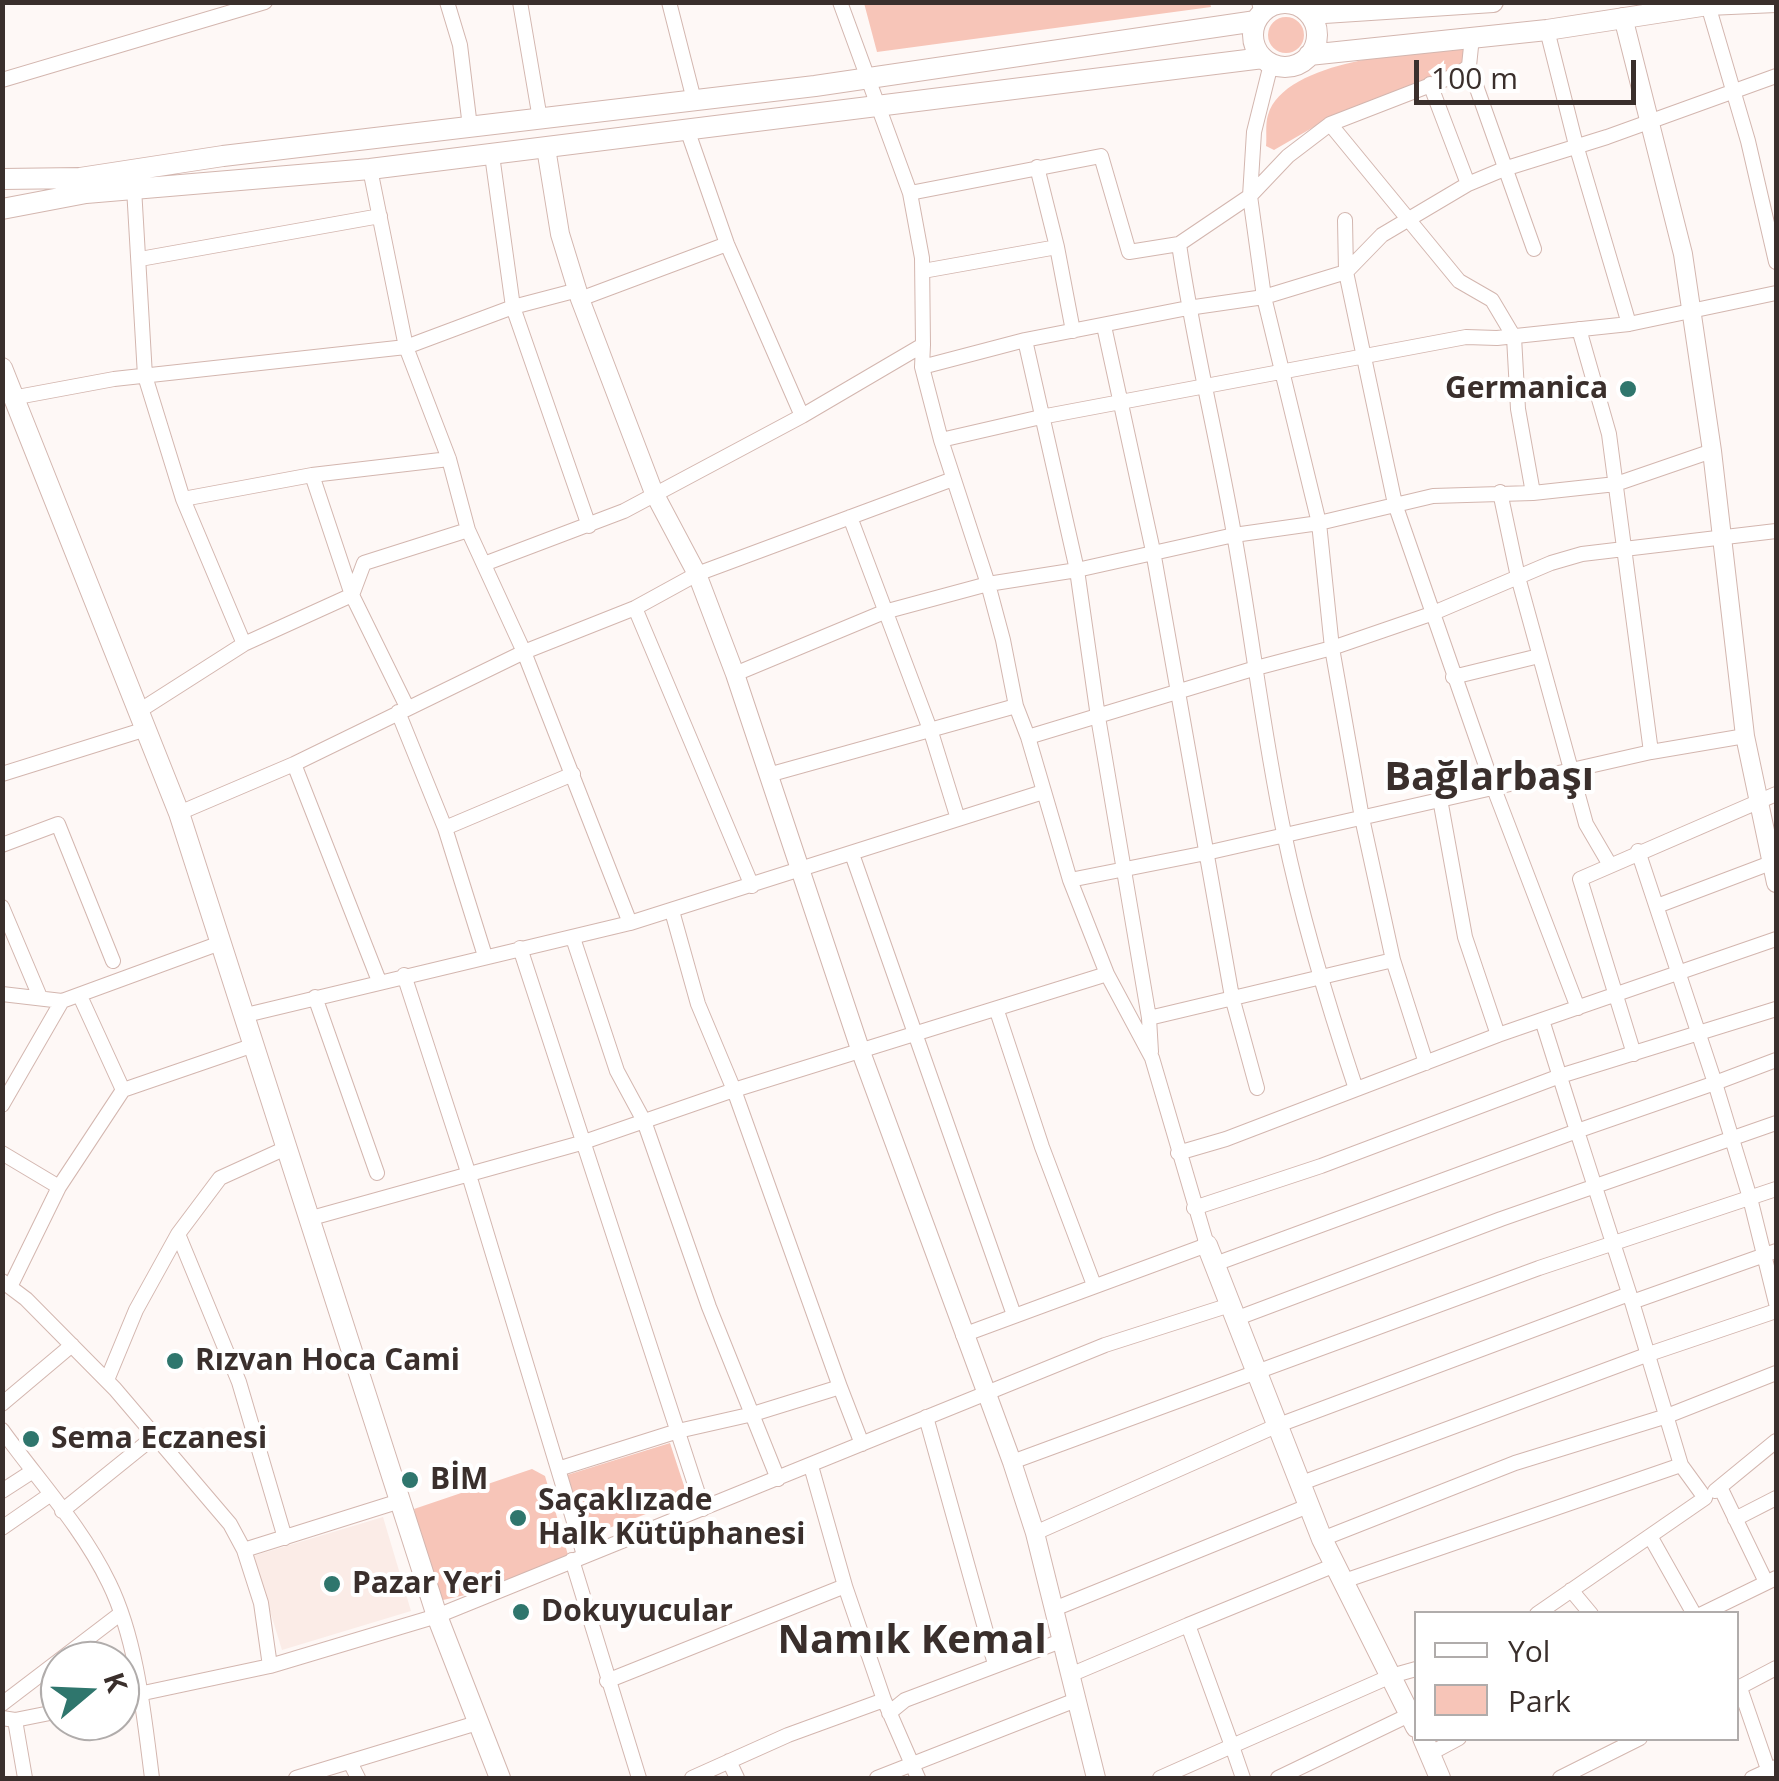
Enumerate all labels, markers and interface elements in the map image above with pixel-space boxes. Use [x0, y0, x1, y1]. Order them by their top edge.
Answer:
scale bar [1419, 40, 1642, 102]
text: 100 m [1431, 57, 1518, 98]
place label: Germanica [1445, 371, 1608, 407]
marker: Germanica [1617, 378, 1639, 400]
district label: Bağlarbaşı [1384, 755, 1594, 803]
place label: Rızvan Hoca Cami [195, 1343, 460, 1379]
marker: Rızvan Hoca Cami [164, 1350, 186, 1372]
place label: Sema Eczanesi [51, 1421, 267, 1457]
marker: Sema Eczanesi [20, 1428, 42, 1450]
place label: BİM [430, 1462, 488, 1498]
marker: BİM [399, 1469, 421, 1491]
place label: Saçaklızade Halk Kütüphanesi [538, 1483, 805, 1554]
marker: Saçaklızade Halk Kütüphanesi [507, 1507, 529, 1529]
place label: Pazar Yeri [352, 1566, 502, 1602]
marker: Pazar Yeri [321, 1573, 343, 1595]
place label: Dokuyucular [541, 1594, 733, 1630]
marker: Dokuyucular [510, 1601, 532, 1623]
legend [1414, 1611, 1739, 1741]
district label: Namık Kemal [777, 1618, 1047, 1666]
text: Yol [1508, 1630, 1550, 1671]
north arrow [40, 1641, 140, 1741]
text: K [95, 1667, 137, 1697]
text: Park [1508, 1680, 1571, 1721]

